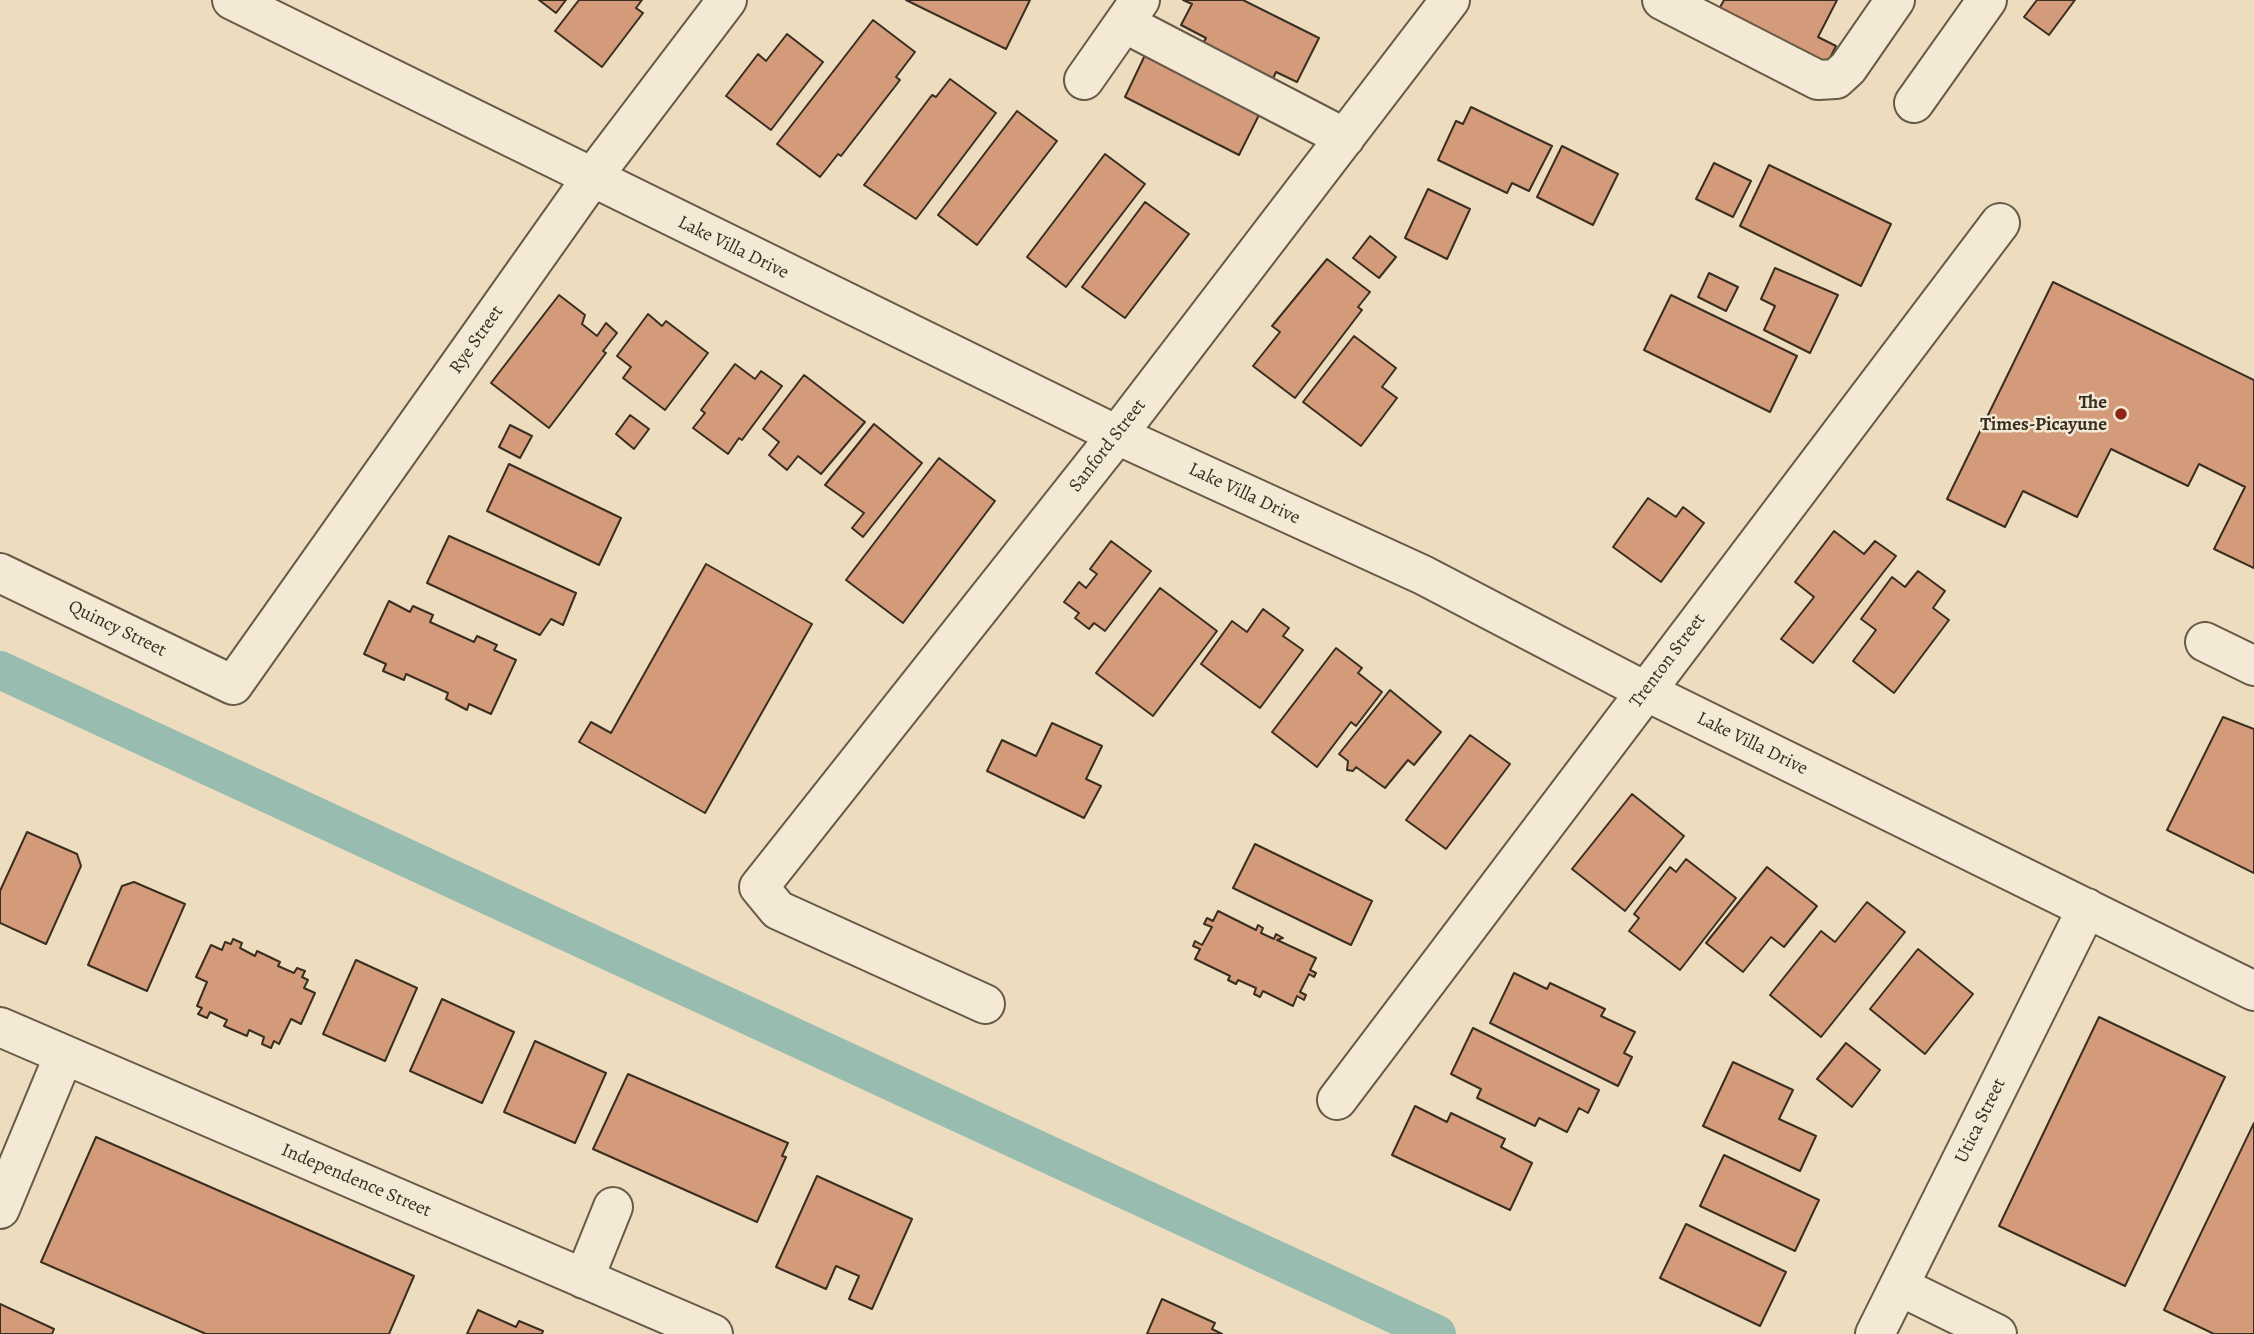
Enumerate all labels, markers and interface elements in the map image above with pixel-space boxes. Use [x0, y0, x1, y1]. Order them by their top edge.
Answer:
street label: Lake Villa Drive [674, 211, 792, 285]
street label: Rye Street [445, 301, 509, 379]
place label: The Times-Picayune [1980, 392, 2107, 436]
street label: Sanford Street [1065, 395, 1151, 497]
marker: The Times-Picayune [2113, 406, 2129, 422]
street label: Lake Villa Drive [1185, 458, 1303, 530]
street label: Quincy Street [64, 595, 170, 663]
street label: Trenton Street [1625, 609, 1711, 713]
street label: Lake Villa Drive [1693, 707, 1811, 781]
street label: Utica Street [1951, 1075, 2011, 1167]
street label: Independence Street [278, 1139, 434, 1223]

